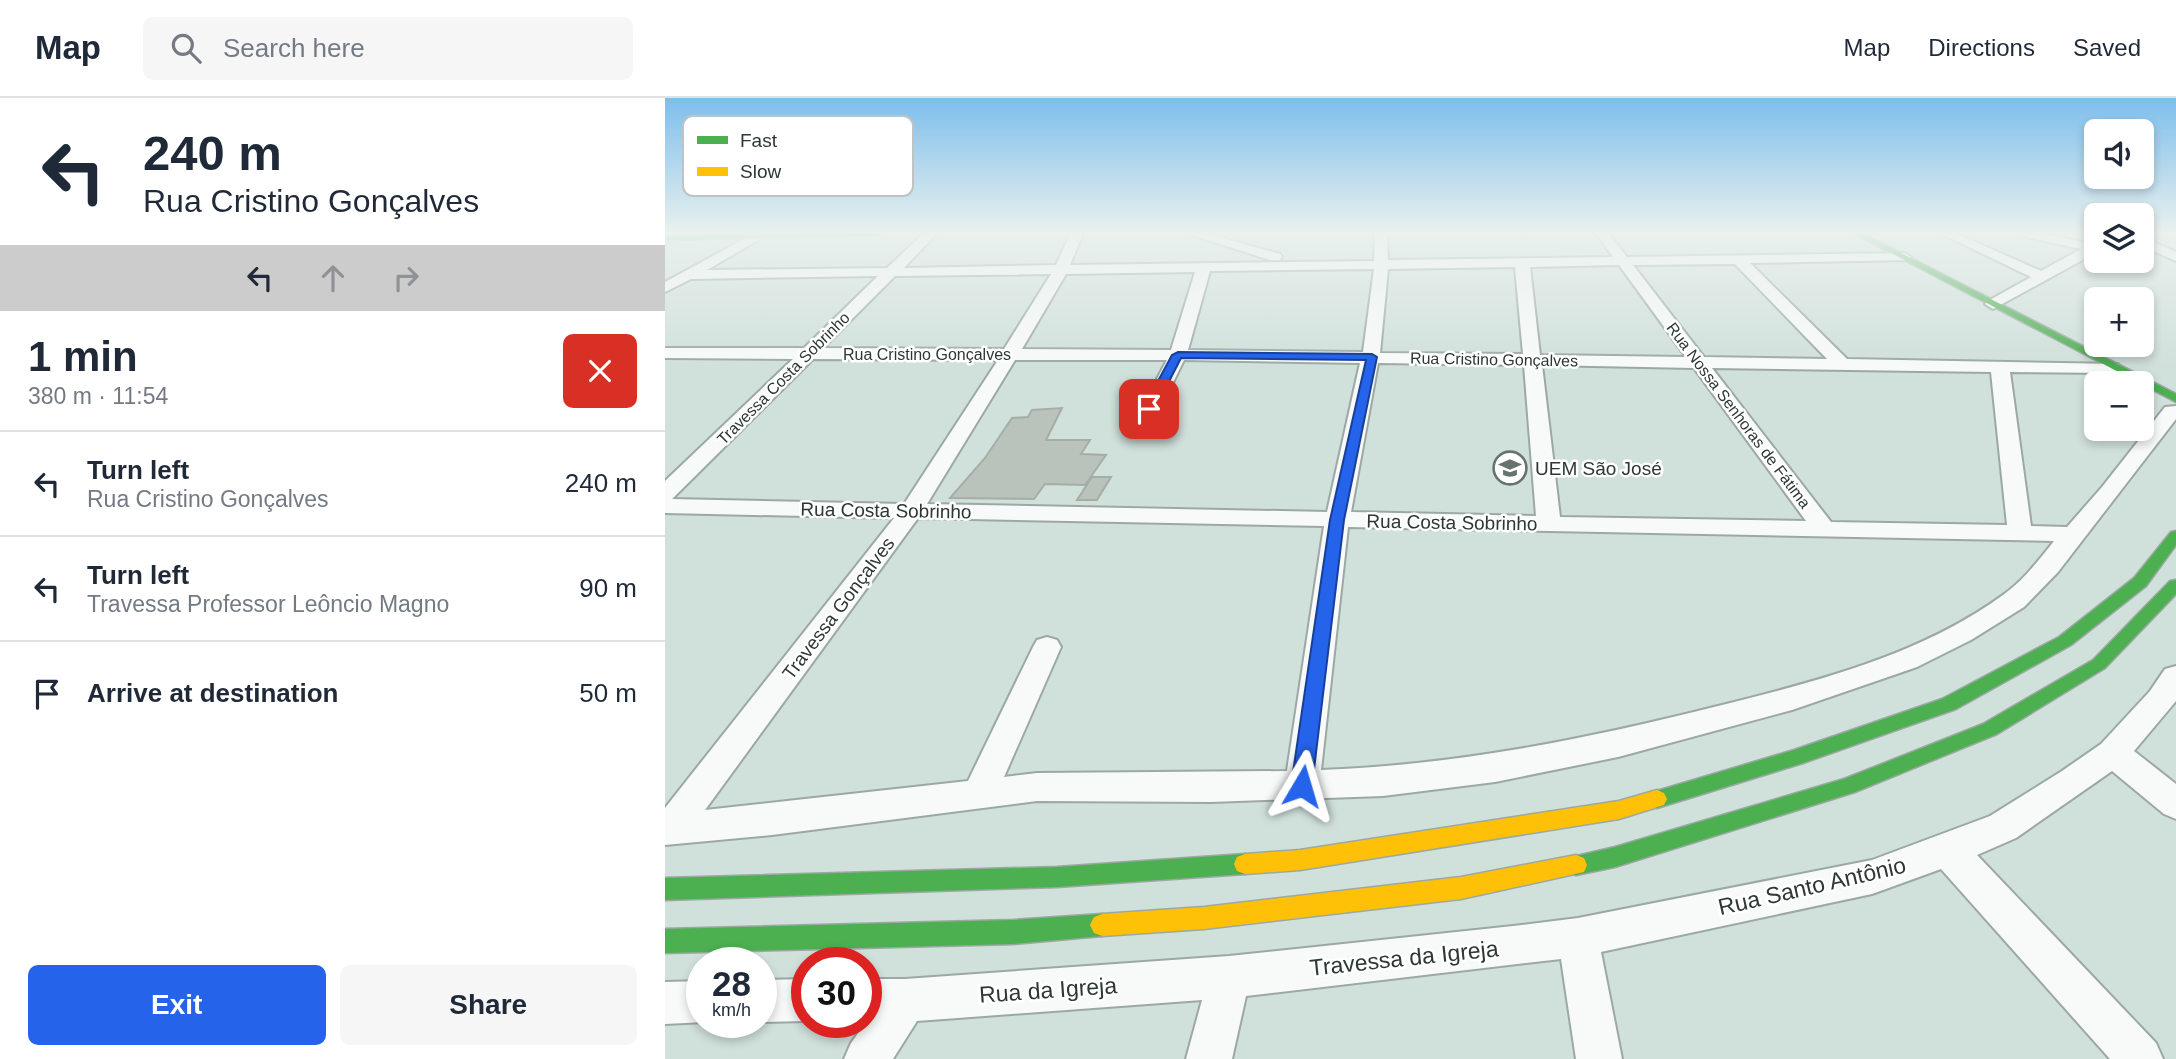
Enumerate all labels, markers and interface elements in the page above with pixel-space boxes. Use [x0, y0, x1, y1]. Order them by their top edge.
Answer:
search box [143, 17, 633, 80]
text: Map [35, 29, 101, 66]
icon: search [167, 29, 205, 67]
text: Search here [223, 33, 365, 63]
text: Map [1844, 34, 1890, 61]
text: Directions [1928, 34, 2035, 61]
text: Saved [2073, 34, 2141, 61]
legend [683, 116, 913, 196]
map controls [2084, 119, 2154, 441]
button: sound [2084, 119, 2154, 189]
icon: left [28, 126, 119, 217]
text: 240 m [143, 126, 282, 180]
text: Fast [740, 130, 778, 151]
text: Slow [740, 161, 781, 182]
text: Rua Cristino Gonçalves [143, 183, 479, 219]
button: layers [2084, 203, 2154, 273]
icon: left [241, 259, 279, 297]
icon: ahead [314, 259, 352, 297]
icon: right [387, 259, 425, 297]
button: + [2084, 287, 2154, 357]
street label: Travessa Costa Sobrinho [714, 309, 853, 448]
street label: Rua Nossa Senhoras de Fátima [1663, 319, 1814, 511]
text: 1 min [28, 333, 138, 380]
button: close [563, 334, 637, 408]
street label: Rua Cristino Gonçalves [843, 346, 1011, 363]
street label: Rua Cristino Gonçalves [1410, 350, 1578, 369]
button: − [2084, 371, 2154, 441]
pin [1119, 379, 1179, 439]
text: 380 m · 11:54 [28, 383, 168, 409]
icon: arrive [1130, 390, 1168, 428]
school or university icon: UEM São José [1491, 449, 1529, 487]
text: Turn left [87, 455, 189, 485]
place label: UEM São José [1535, 458, 1662, 479]
icon: left [28, 465, 66, 503]
text: 240 m [565, 468, 637, 498]
text: Rua Cristino Gonçalves [87, 486, 329, 512]
street label: Rua Costa Sobrinho [800, 499, 972, 522]
street label: Rua Costa Sobrinho [1366, 511, 1538, 534]
street label: Travessa Gonçalves [778, 533, 899, 683]
text: Turn left [87, 560, 189, 590]
icon: left [28, 570, 66, 608]
text: 90 m [579, 573, 637, 603]
text: Travessa Professor Leôncio Magno [87, 591, 449, 617]
icon: arrive [28, 675, 66, 713]
text: Arrive at destination [87, 678, 338, 708]
text: 50 m [579, 678, 637, 708]
position arrow [1265, 749, 1339, 823]
street label: Rua Santo Antônio [1716, 852, 1908, 920]
street label: Travessa da Igreja [1308, 935, 1500, 981]
speed limit sign: 30 [791, 947, 882, 1038]
text: 28 [712, 964, 751, 1003]
button: Exit [28, 965, 326, 1045]
button: Share [340, 965, 637, 1045]
street label: Rua da Igreja [978, 972, 1118, 1008]
text: km/h [712, 1000, 751, 1020]

